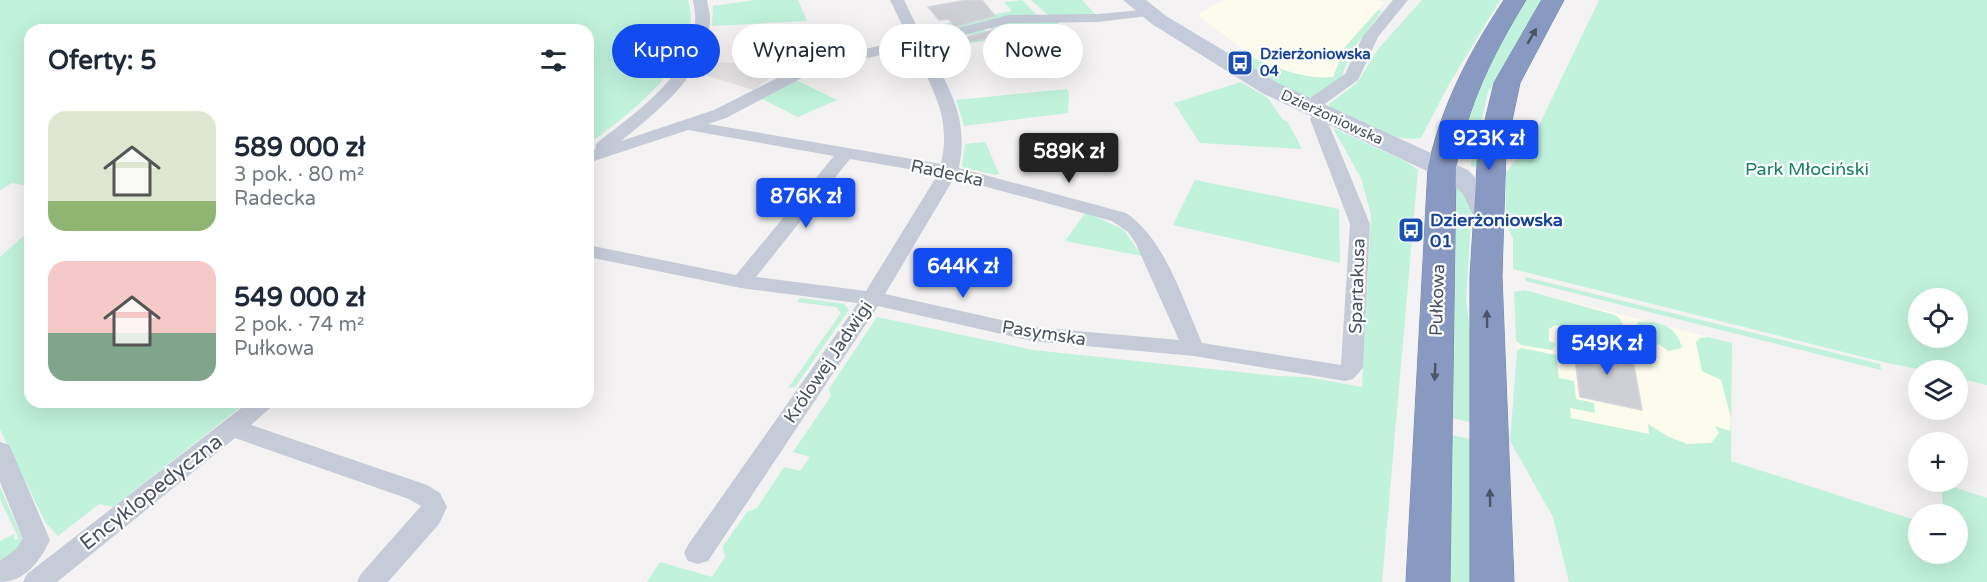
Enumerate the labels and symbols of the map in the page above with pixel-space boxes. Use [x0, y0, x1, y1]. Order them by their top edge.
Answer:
one-way arrow [1526, 28, 1536, 45]
place label: Dzierżoniowska 04 [1260, 45, 1371, 80]
bus stop icon: Dzierżoniowska 04 [1225, 48, 1255, 78]
street label: Dzierżoniowska [1278, 85, 1386, 149]
pin: 923K zł [1434, 120, 1544, 171]
pin: 589K zł [1014, 133, 1124, 184]
street label: Radecka [909, 155, 985, 191]
park label: Park Młociński [1745, 158, 1869, 180]
pin: 876K zł [751, 178, 861, 229]
place label: Dzierżoniowska 01 [1430, 209, 1563, 252]
bus stop icon: Dzierżoniowska 01 [1396, 215, 1426, 245]
street label: Spartakusa [1344, 238, 1370, 334]
pin: 644K zł [908, 248, 1018, 299]
street label: Pułkowa [1425, 263, 1449, 337]
street label: Królowej Jadwigi [779, 297, 877, 427]
one-way arrow [1482, 310, 1492, 329]
street label: Pasymska [1000, 315, 1088, 351]
pin: 549K zł [1552, 325, 1662, 376]
one-way arrow [1430, 363, 1439, 382]
street label: Encyklopedyczna [75, 429, 227, 556]
one-way arrow [1485, 488, 1495, 507]

